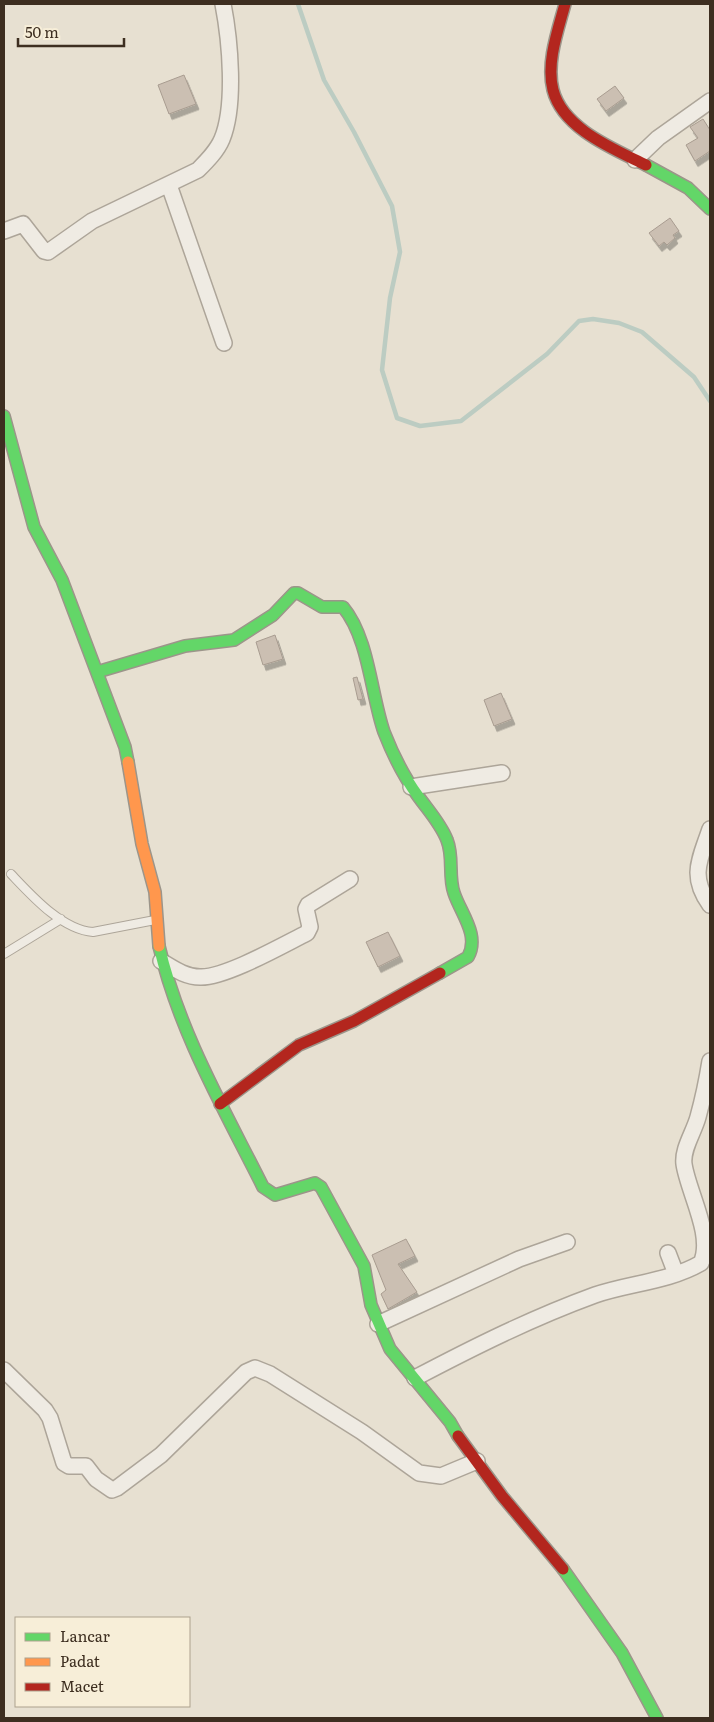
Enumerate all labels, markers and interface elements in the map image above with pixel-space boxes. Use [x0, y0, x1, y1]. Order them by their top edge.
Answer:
scale bar [18, 15, 124, 47]
text: 50 m [25, 20, 59, 43]
legend [15, 1617, 190, 1707]
text: Lancar [60, 1624, 110, 1647]
text: Padat [60, 1649, 100, 1672]
text: Macet [60, 1674, 104, 1697]

